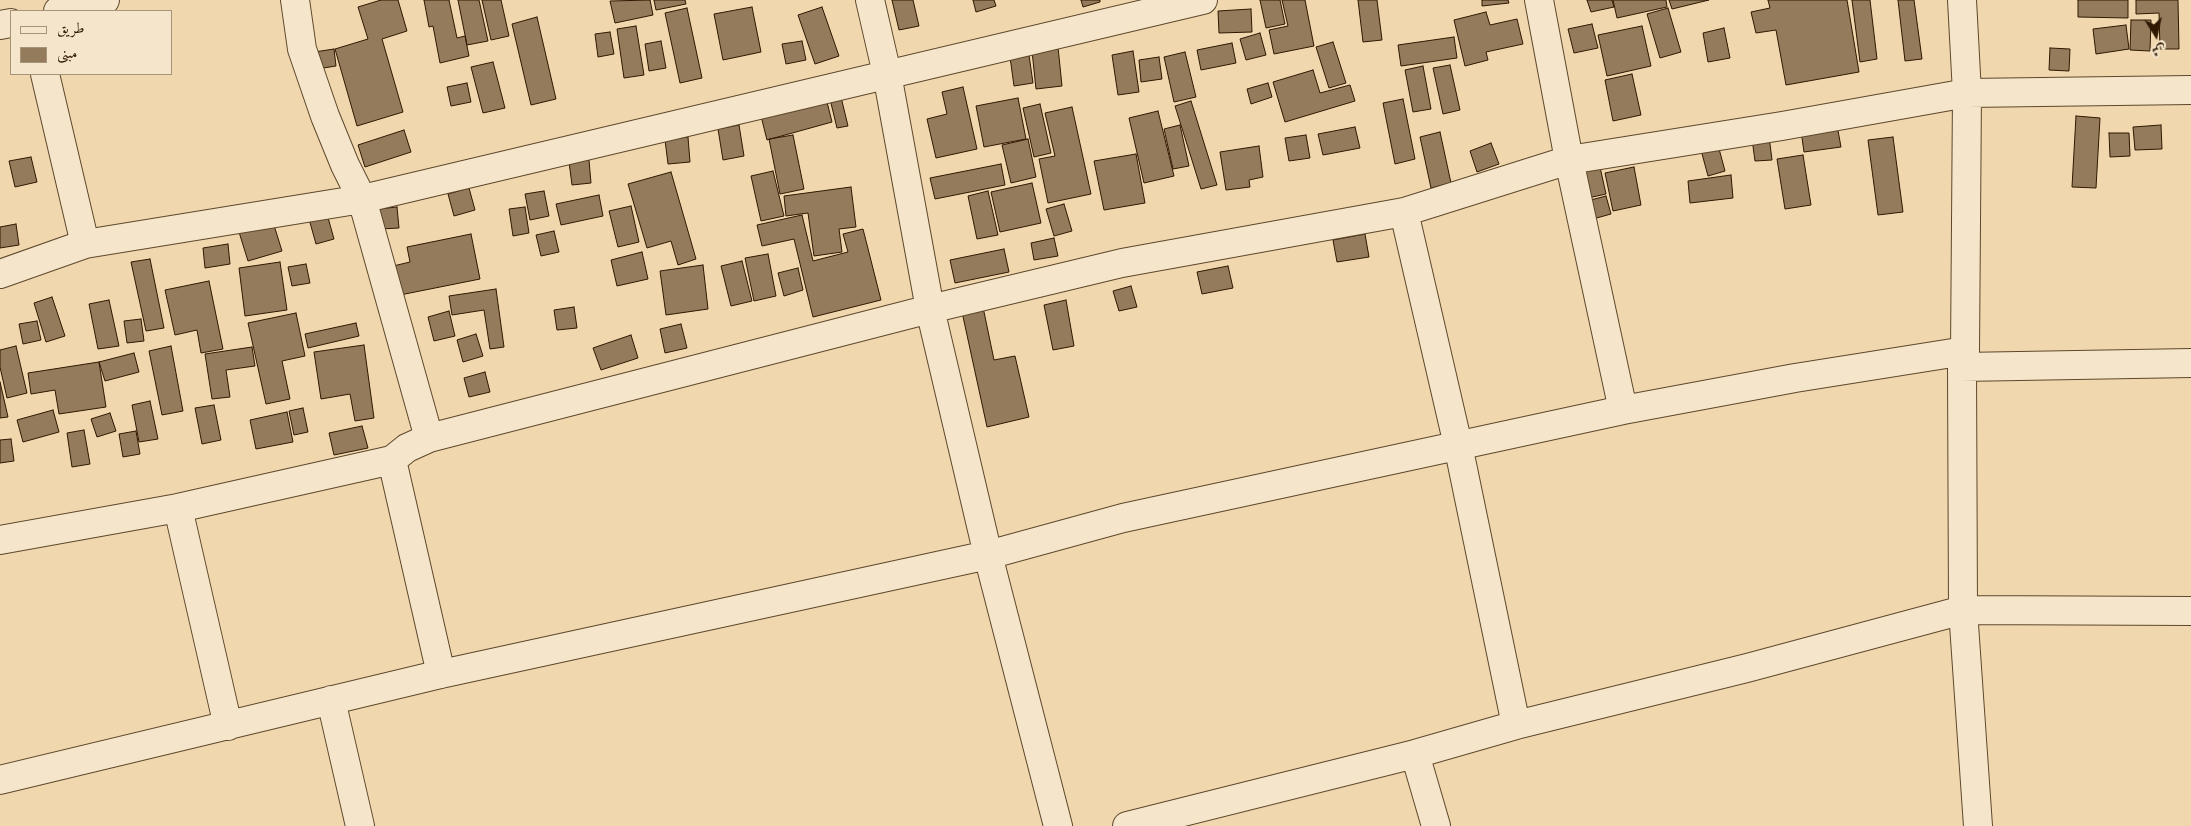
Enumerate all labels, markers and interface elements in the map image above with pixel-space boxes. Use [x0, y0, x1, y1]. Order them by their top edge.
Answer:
legend [10, 10, 172, 75]
north arrow [2131, 10, 2181, 60]
text: طريق [57, 18, 84, 38]
text: ش [2150, 40, 2167, 61]
text: مبنى [57, 43, 77, 63]

